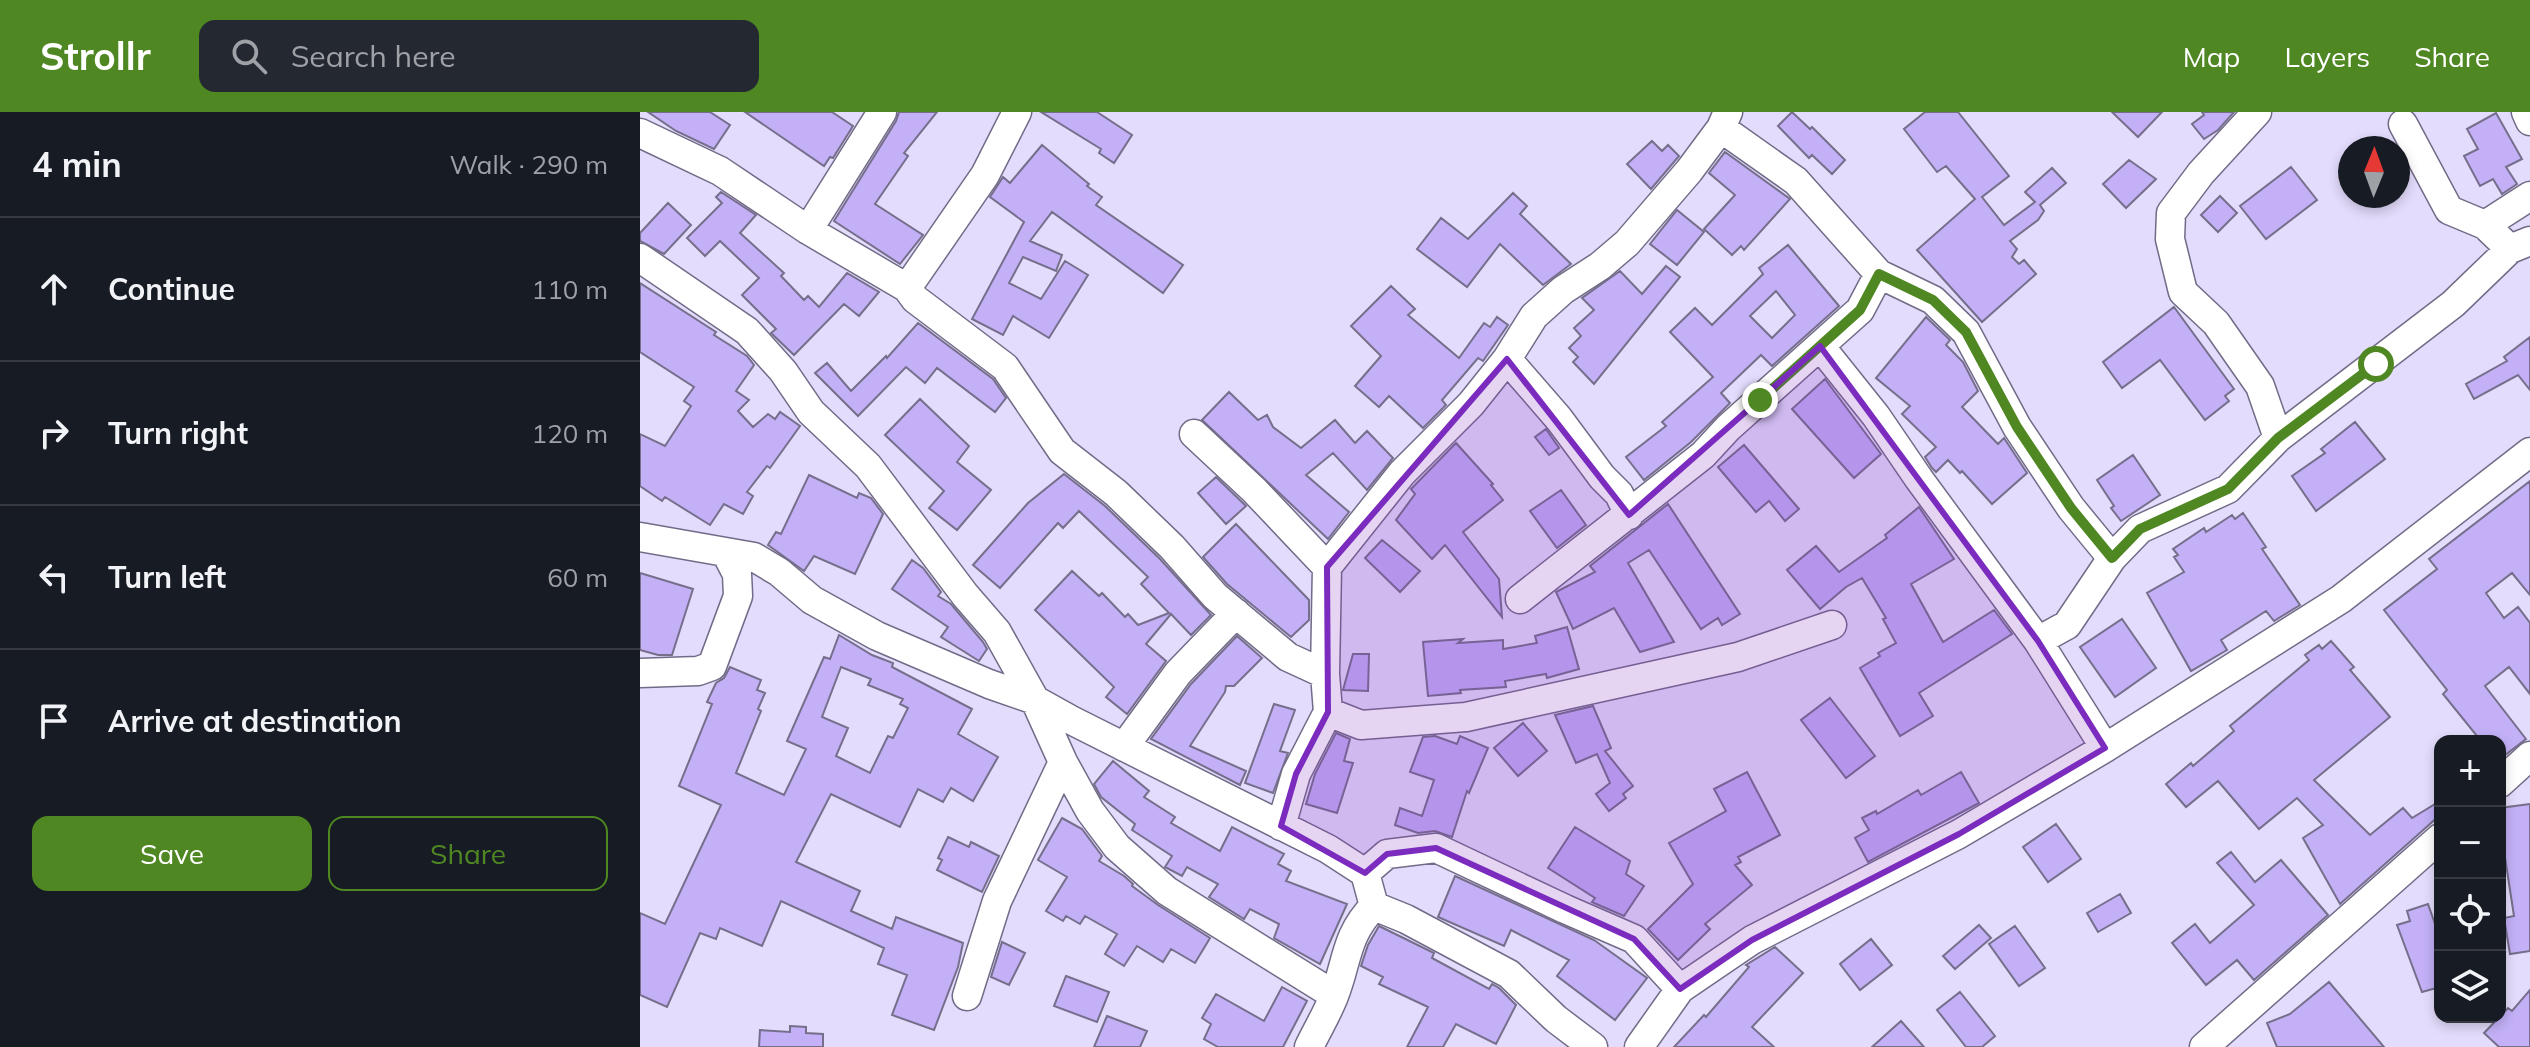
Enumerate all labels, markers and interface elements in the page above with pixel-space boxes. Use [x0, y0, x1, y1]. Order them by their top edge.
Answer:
search box [199, 20, 759, 92]
text: Strollr [40, 32, 151, 80]
icon: search [227, 34, 271, 78]
text: Search here [291, 37, 456, 75]
text: Map [2183, 39, 2240, 74]
text: Layers [2284, 39, 2370, 74]
text: Share [2414, 39, 2490, 74]
north arrow [2338, 136, 2410, 208]
text: 4 min [32, 143, 122, 186]
text: Walk · 290 m [449, 148, 608, 181]
icon: ahead [32, 267, 76, 311]
text: Continue [108, 270, 235, 308]
text: 110 m [532, 273, 608, 306]
route start [2358, 346, 2394, 382]
route end [1742, 382, 1778, 418]
icon: right [32, 411, 76, 455]
text: Turn right [108, 414, 248, 452]
text: 120 m [532, 417, 608, 450]
icon: left [32, 555, 76, 599]
text: Turn left [108, 558, 226, 596]
text: 60 m [547, 561, 608, 594]
icon: arrive [32, 699, 76, 743]
text: Arrive at destination [108, 702, 402, 740]
map controls [2434, 735, 2506, 1023]
button: + [2434, 735, 2506, 807]
button: − [2434, 807, 2506, 879]
button: Save [32, 816, 312, 891]
button: Share [328, 816, 608, 891]
button: locate [2434, 879, 2506, 951]
button: layers [2434, 951, 2506, 1023]

